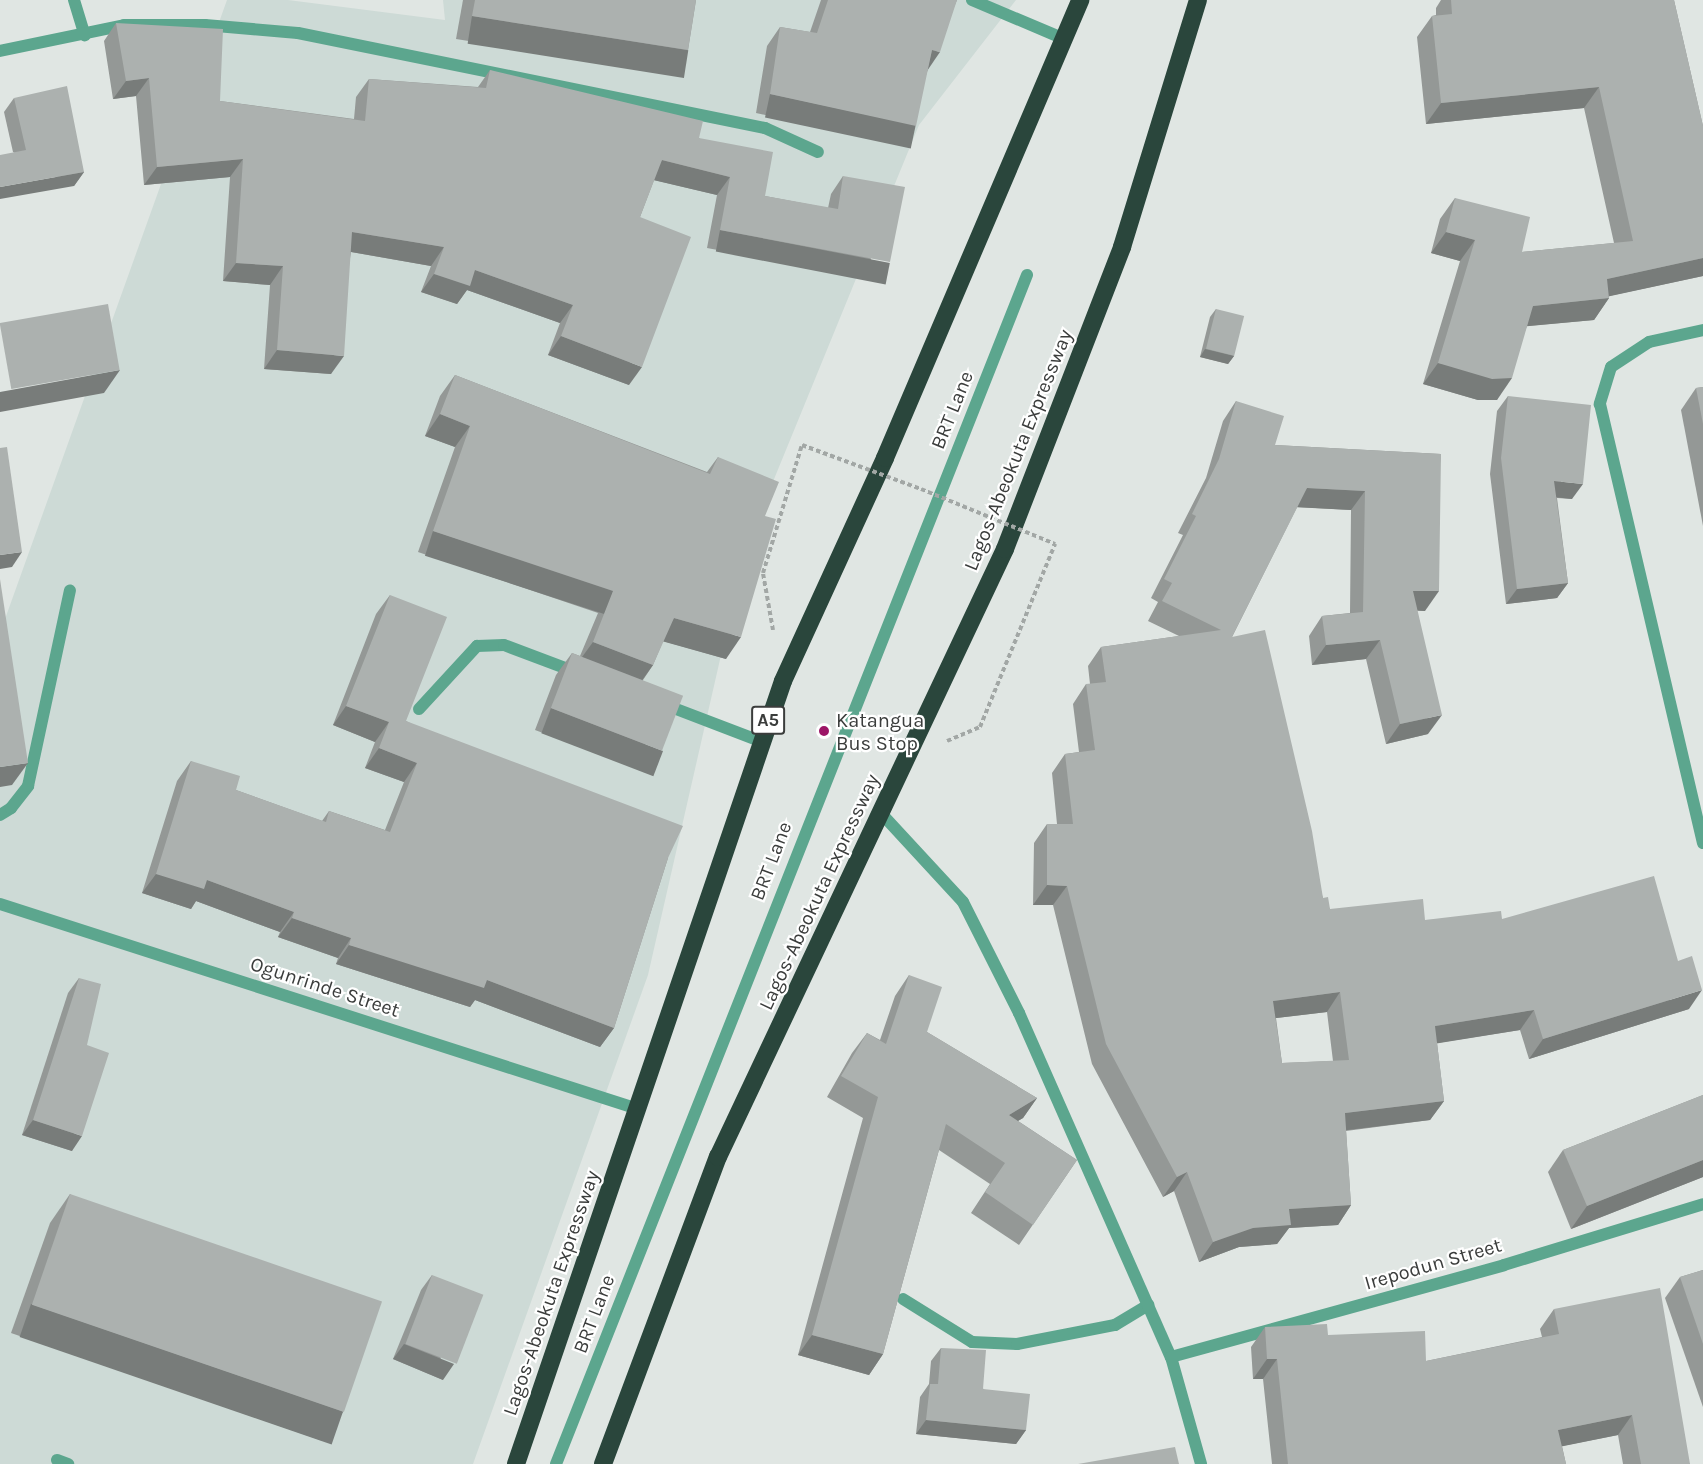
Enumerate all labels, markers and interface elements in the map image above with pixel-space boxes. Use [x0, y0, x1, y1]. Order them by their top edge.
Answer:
street label: Lagos-Abeokuta Expressway [959, 326, 1077, 574]
street label: BRT Lane [925, 367, 979, 453]
road number: A5 [750, 705, 786, 735]
place label: Katangua Bus Stop [836, 708, 924, 755]
marker: Katangua Bus Stop [817, 724, 831, 738]
street label: Lagos-Abeokuta Expressway [754, 770, 884, 1014]
street label: BRT Lane [745, 818, 797, 904]
street label: Ogunrinde Street [247, 952, 403, 1022]
street label: Lagos-Abeokuta Expressway [498, 1167, 604, 1419]
street label: Irepodun Street [1362, 1233, 1504, 1295]
street label: BRT Lane [568, 1271, 620, 1357]

